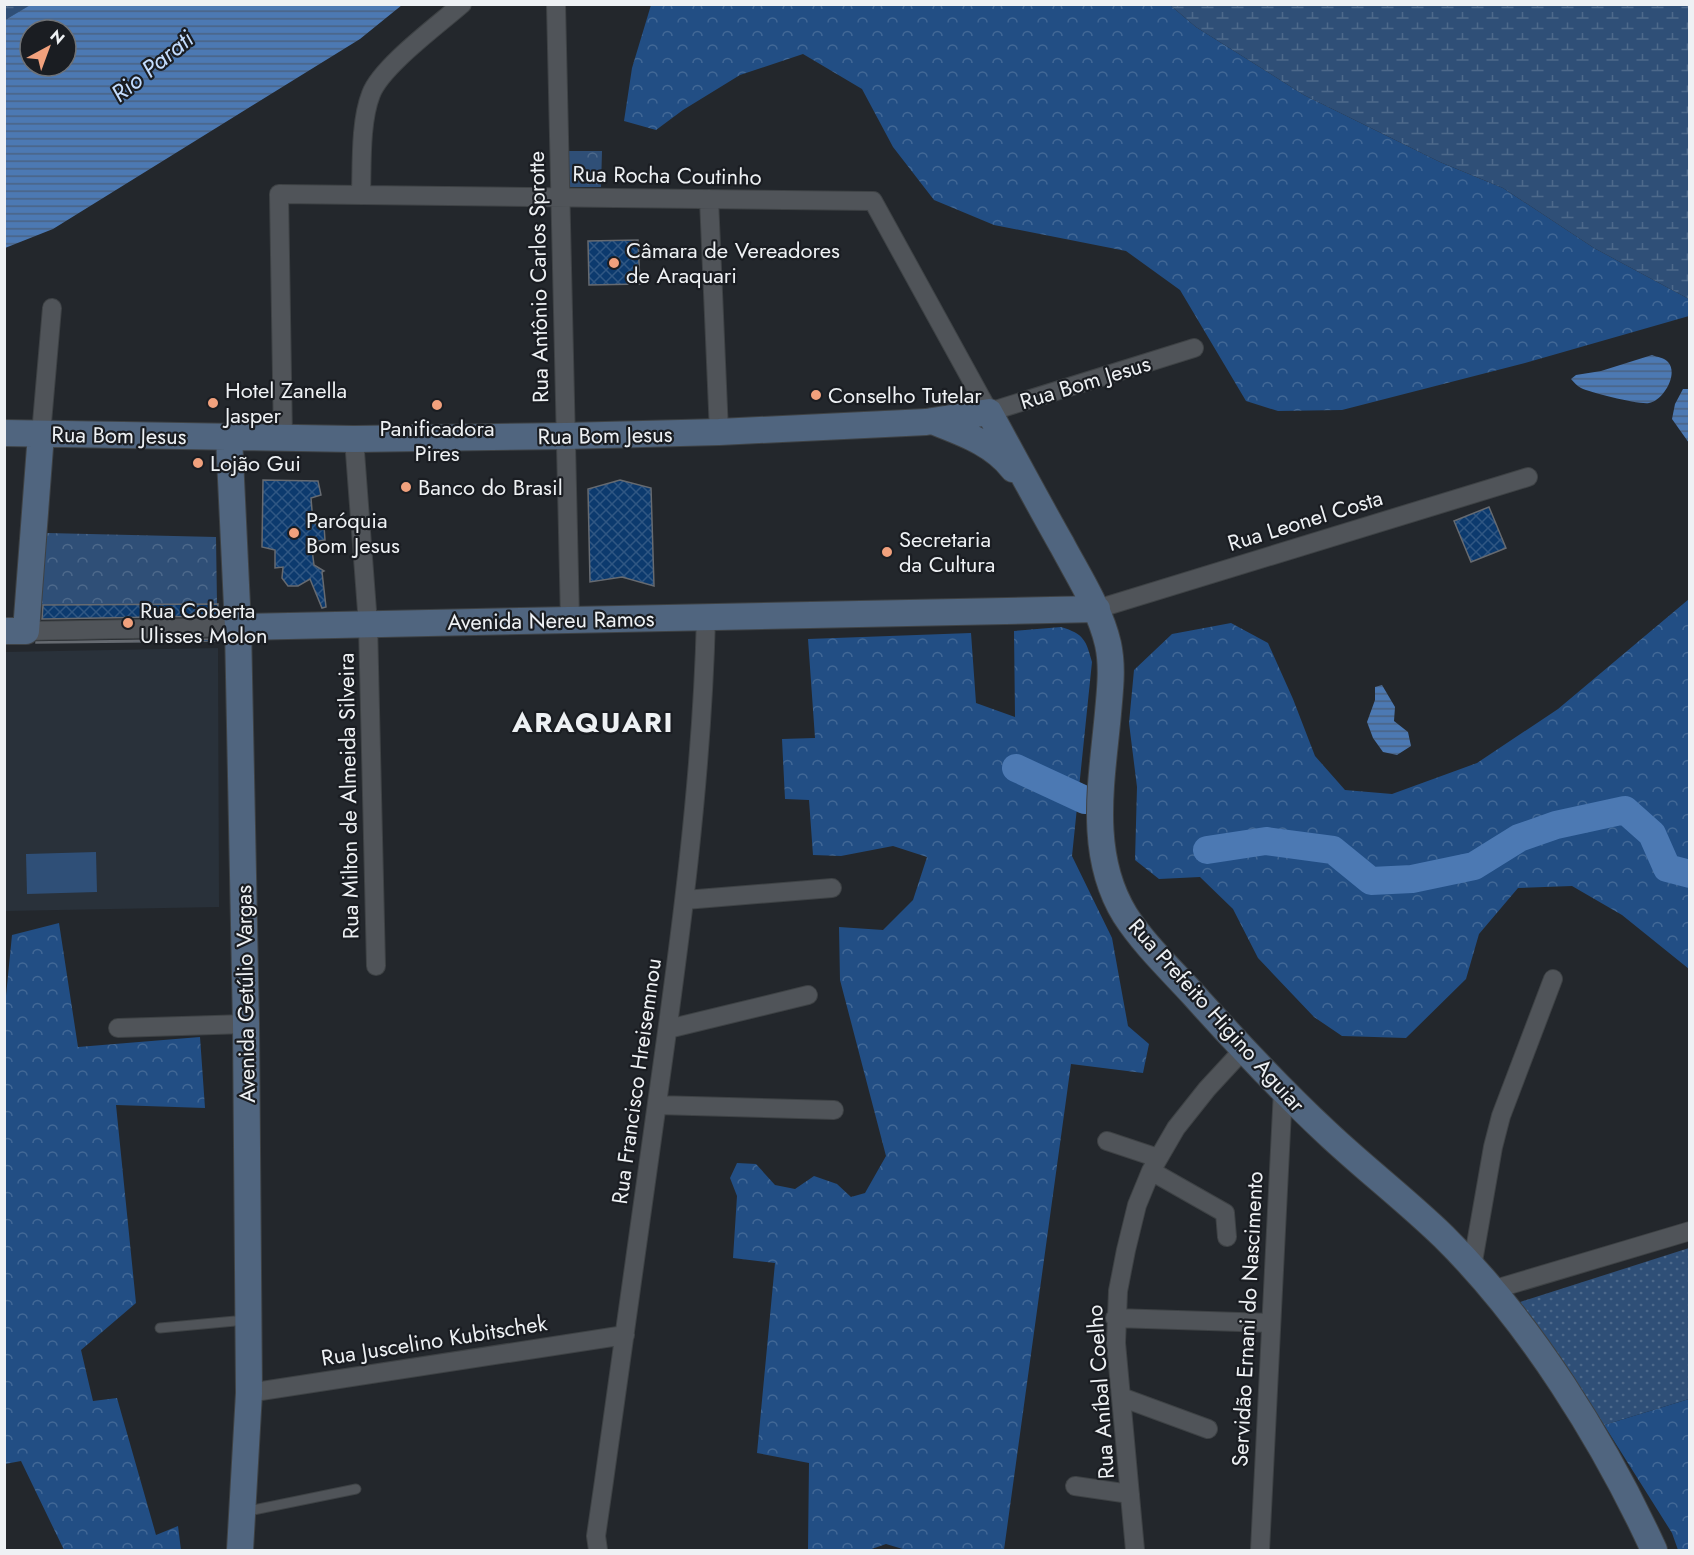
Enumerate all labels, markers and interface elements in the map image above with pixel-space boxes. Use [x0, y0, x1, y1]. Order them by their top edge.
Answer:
north arrow [18, 18, 78, 78]
water label: Rio Parati [103, 21, 202, 110]
text: N [45, 24, 70, 50]
street label: Rua Antônio Carlos Sprotte [520, 151, 556, 403]
street label: Rua Rocha Coutinho [572, 157, 762, 193]
place label: Câmara de Vereadores de Araquari [626, 234, 840, 291]
marker: Câmara de Vereadores de Araquari [607, 256, 621, 270]
street label: Rua Bom Jesus [1016, 347, 1154, 417]
place label: Hotel Zanella Jasper [222, 374, 347, 431]
place label: Conselho Tutelar [828, 379, 982, 411]
marker: Conselho Tutelar [809, 388, 823, 402]
marker: Hotel Zanella Jasper [206, 396, 220, 410]
marker: Panificadora Pires [430, 398, 444, 412]
place label: Panificadora Pires [379, 412, 495, 469]
street label: Rua Bom Jesus [51, 418, 187, 452]
street label: Rua Bom Jesus [537, 418, 673, 452]
place label: Lojão Gui [210, 447, 301, 479]
marker: Lojão Gui [191, 456, 205, 470]
place label: Banco do Brasil [418, 471, 563, 503]
marker: Banco do Brasil [399, 480, 413, 494]
street label: Rua Leonel Costa [1224, 481, 1386, 559]
place label: Paróquia Bom Jesus [306, 504, 400, 561]
place label: Secretaria da Cultura [899, 523, 995, 580]
marker: Paróquia Bom Jesus [287, 526, 301, 540]
marker: Secretaria da Cultura [880, 545, 894, 559]
place label: Rua Coberta Ulisses Molon [140, 594, 268, 651]
street label: Avenida Nereu Ramos [447, 602, 655, 638]
marker: Rua Coberta Ulisses Molon [121, 616, 135, 630]
street label: Rua Milton de Almeida Silveira [330, 653, 366, 939]
district label: ARAQUARI [511, 702, 674, 743]
street label: Avenida Getúlio Vargas [227, 885, 263, 1103]
street label: Rua Prefeito Higino Aguiar [1121, 911, 1313, 1119]
street label: Rua Francisco Hreisemnou [603, 956, 669, 1206]
street label: Servidão Ernani do Nascimento [1223, 1171, 1271, 1467]
street label: Rua Aníbal Coelho [1078, 1304, 1122, 1480]
street label: Rua Juscelino Kubitschek [319, 1306, 550, 1374]

